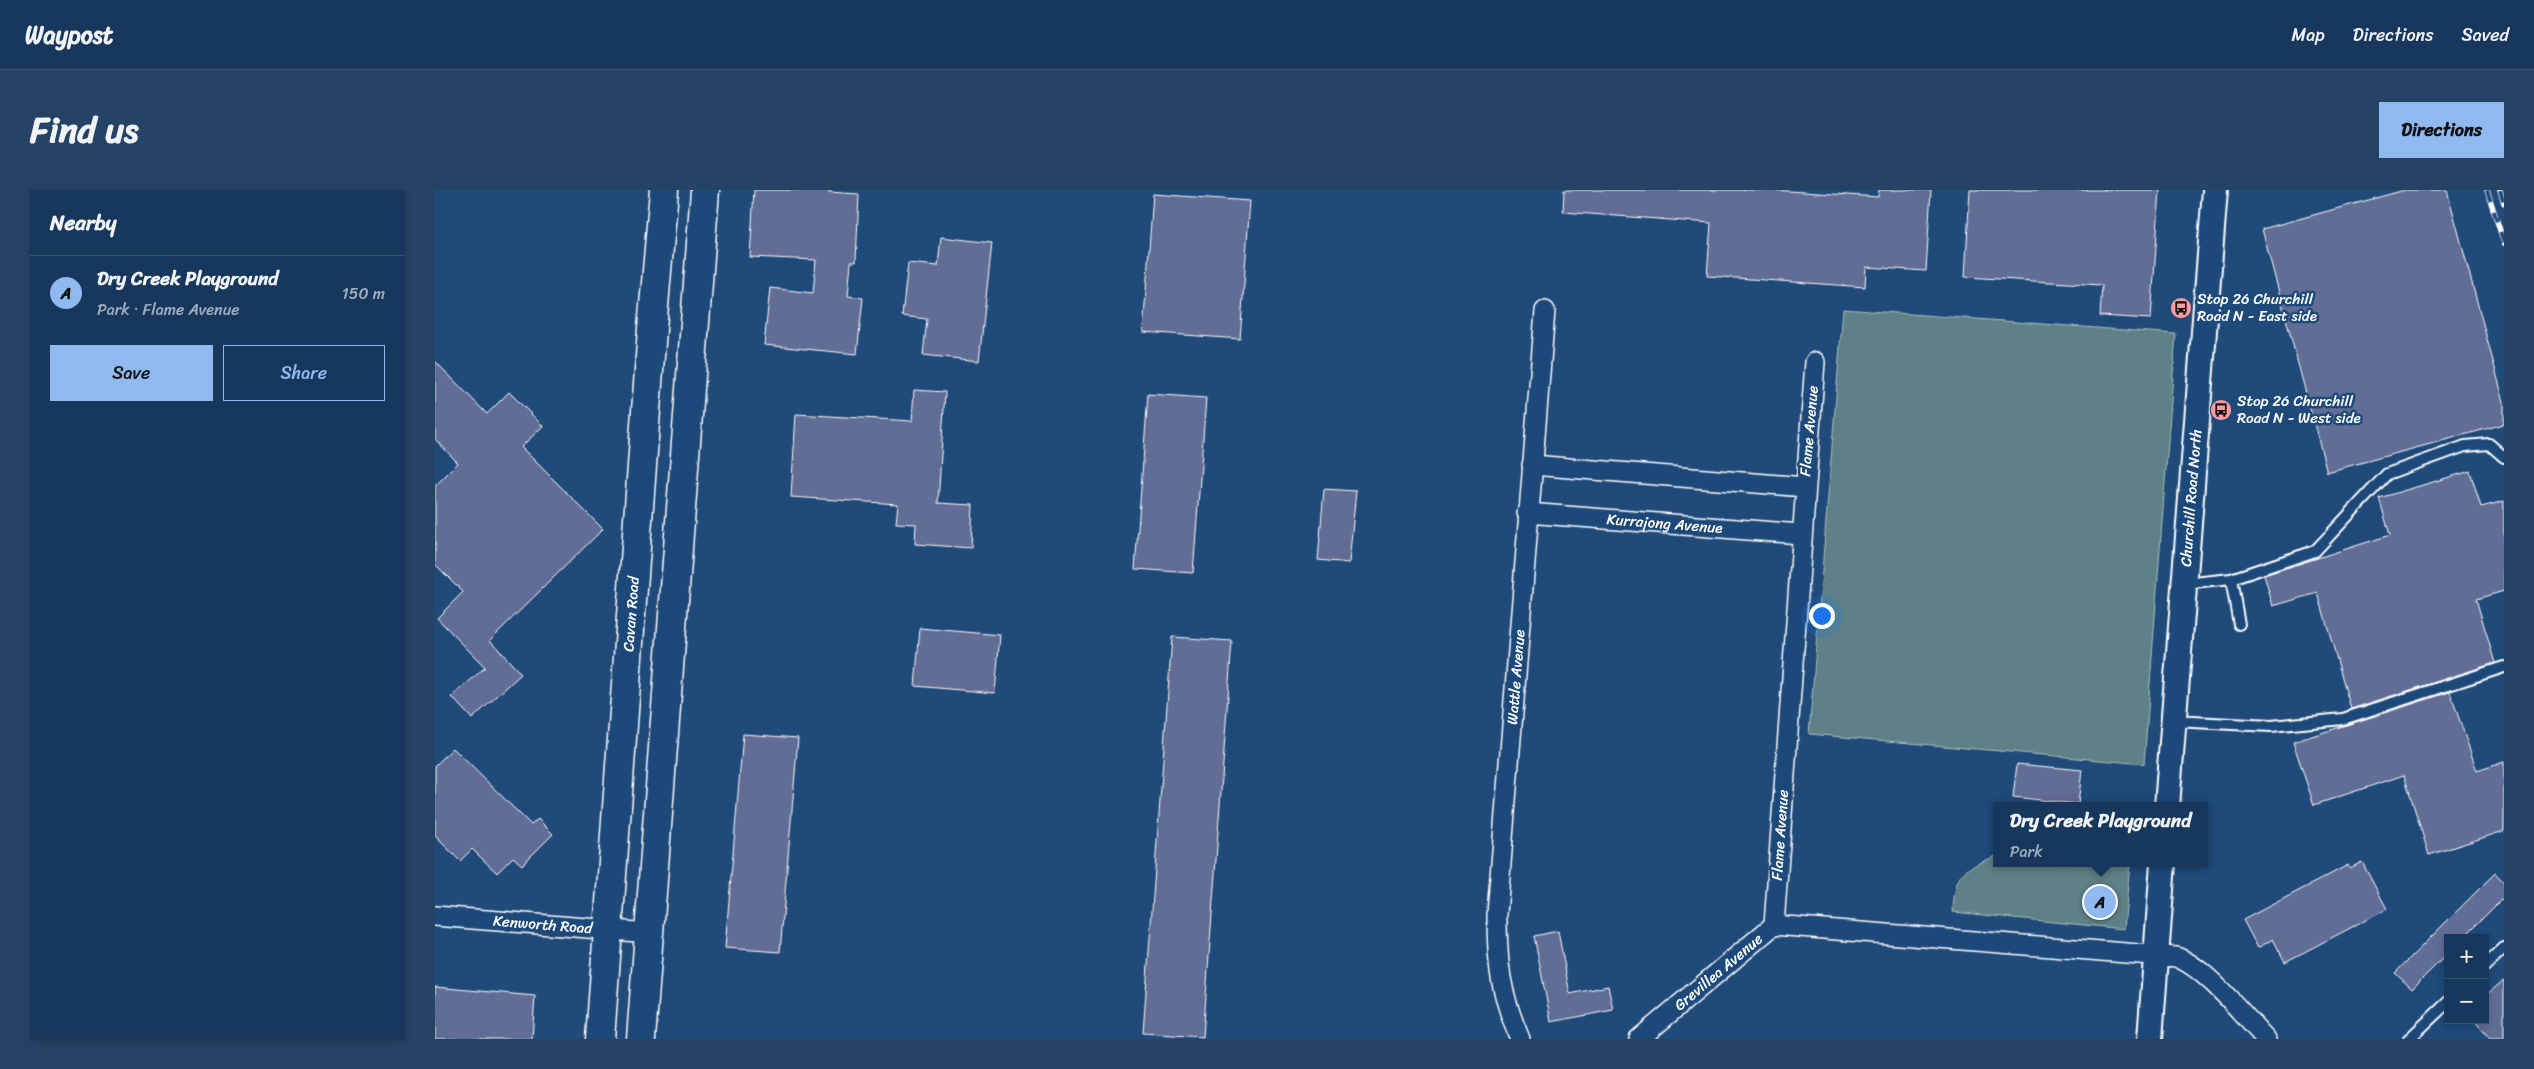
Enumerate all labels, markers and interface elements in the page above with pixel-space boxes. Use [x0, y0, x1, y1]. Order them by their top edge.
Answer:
text: Waypost [25, 14, 113, 56]
text: Map [2292, 19, 2325, 51]
text: Directions [2353, 19, 2434, 51]
text: Saved [2462, 19, 2509, 51]
text: Find us [30, 99, 138, 161]
button: Directions [2379, 102, 2504, 158]
text: Nearby [50, 204, 116, 242]
text: Dry Creek Playground [97, 262, 278, 295]
text: A [61, 279, 71, 308]
text: 150 m [342, 279, 385, 308]
place label: Stop 26 Churchill Road N - East side [2197, 286, 2317, 329]
text: Park · Flame Avenue [97, 295, 239, 324]
bus stop icon: Stop 26 Churchill Road N - East side [2169, 296, 2193, 320]
button: Save [50, 345, 213, 401]
button: Share [223, 345, 385, 401]
street label: Flame Avenue [1792, 384, 1826, 477]
place label: Stop 26 Churchill Road N - West side [2237, 388, 2361, 431]
bus stop icon: Stop 26 Churchill Road N - West side [2209, 398, 2233, 422]
street label: Churchill Road North [2173, 428, 2209, 568]
street label: Kurrajong Avenue [1606, 506, 1724, 541]
street label: Cavan Road [615, 574, 647, 653]
your location [1809, 603, 1835, 629]
street label: Wattle Avenue [1499, 628, 1533, 726]
street label: Flame Avenue [1764, 788, 1796, 881]
popup [1993, 802, 2208, 867]
text: Dry Creek Playground [2010, 804, 2191, 837]
text: Park [2010, 837, 2043, 866]
pin: A [2084, 883, 2116, 921]
street label: Kenworth Road [492, 908, 594, 941]
street label: Grevillea Avenue [1668, 926, 1769, 1017]
map controls [2444, 934, 2489, 1024]
button: + [2444, 934, 2489, 979]
button: − [2444, 979, 2489, 1024]

